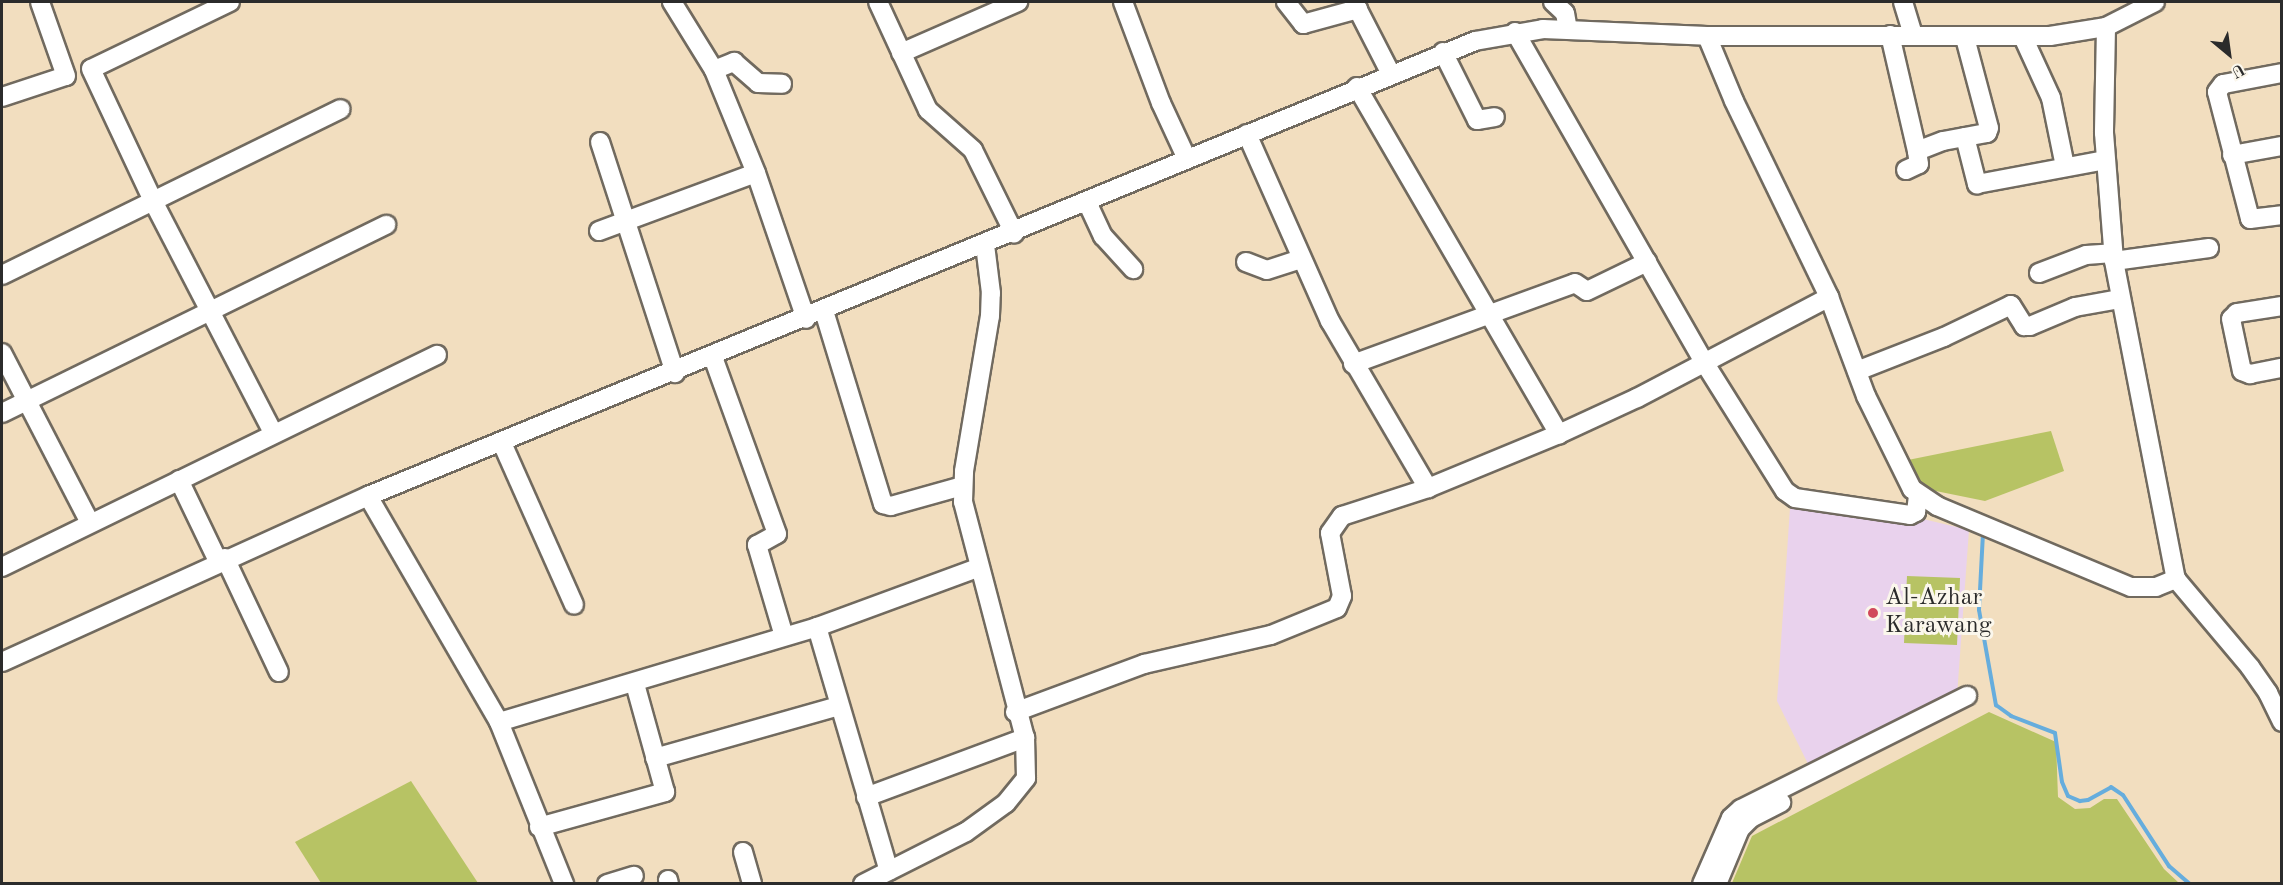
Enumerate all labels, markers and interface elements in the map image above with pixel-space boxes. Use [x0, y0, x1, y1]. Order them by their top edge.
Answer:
north arrow [2199, 24, 2259, 84]
text: U [2228, 60, 2247, 80]
place label: Al-Azhar Karawang [1885, 585, 1992, 641]
marker: Al-Azhar Karawang [1866, 606, 1880, 620]

